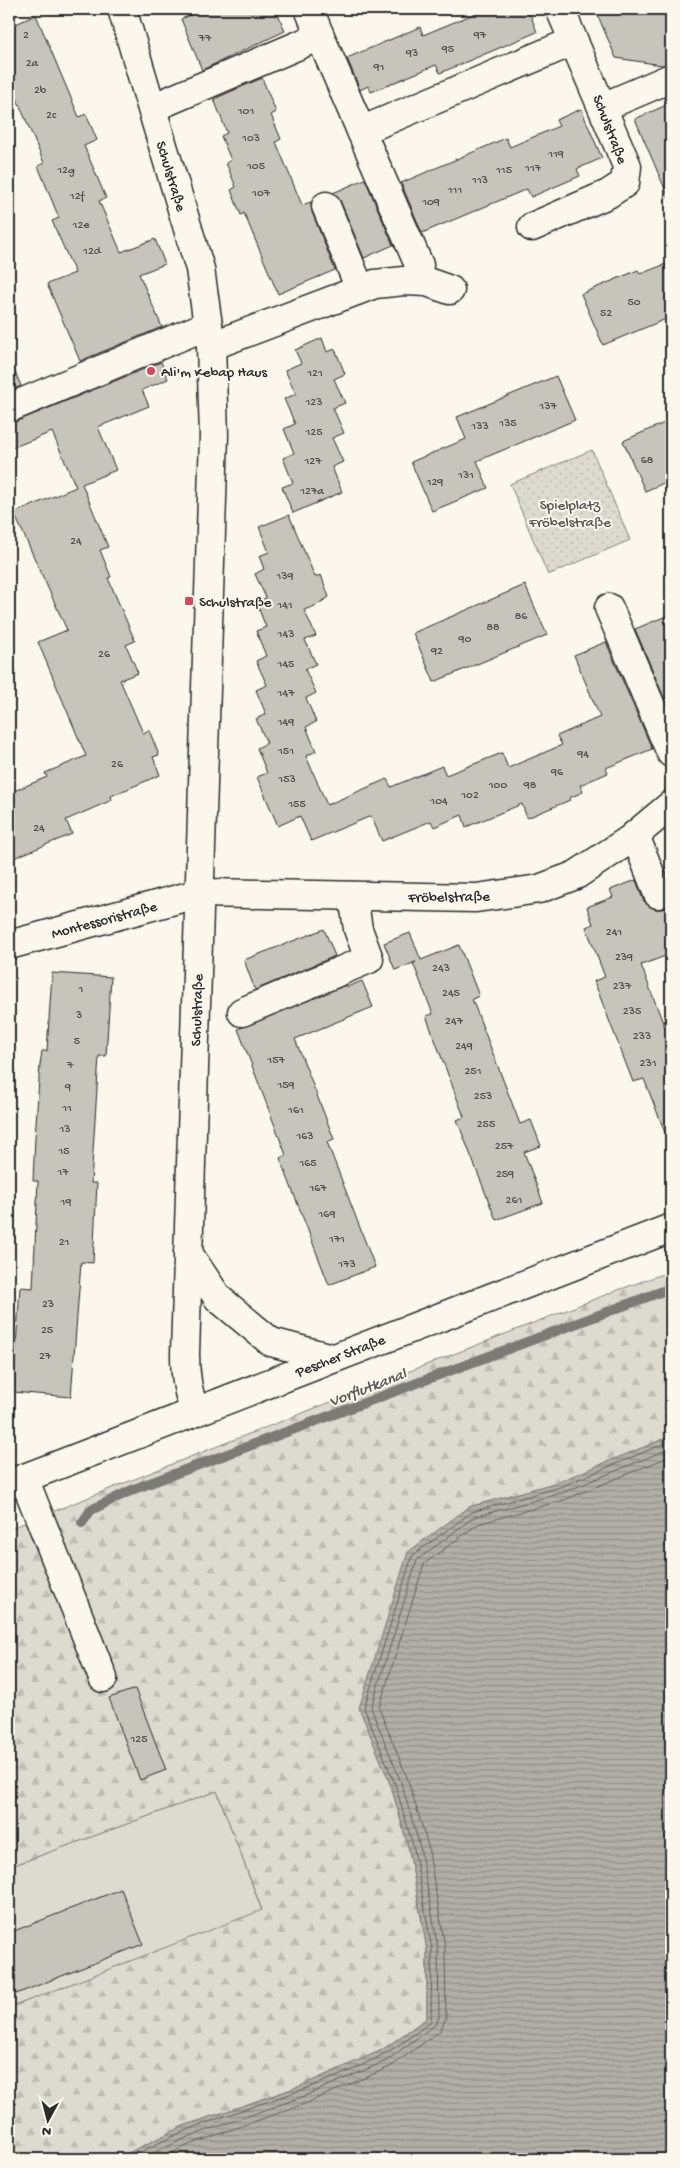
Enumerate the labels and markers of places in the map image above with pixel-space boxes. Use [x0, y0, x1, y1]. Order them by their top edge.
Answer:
place label: Ali'm Kebap Haus [161, 364, 268, 382]
marker: Ali'm Kebap Haus [145, 365, 157, 377]
place label: Schulstraße [199, 594, 272, 612]
marker: Schulstraße [183, 595, 195, 607]

